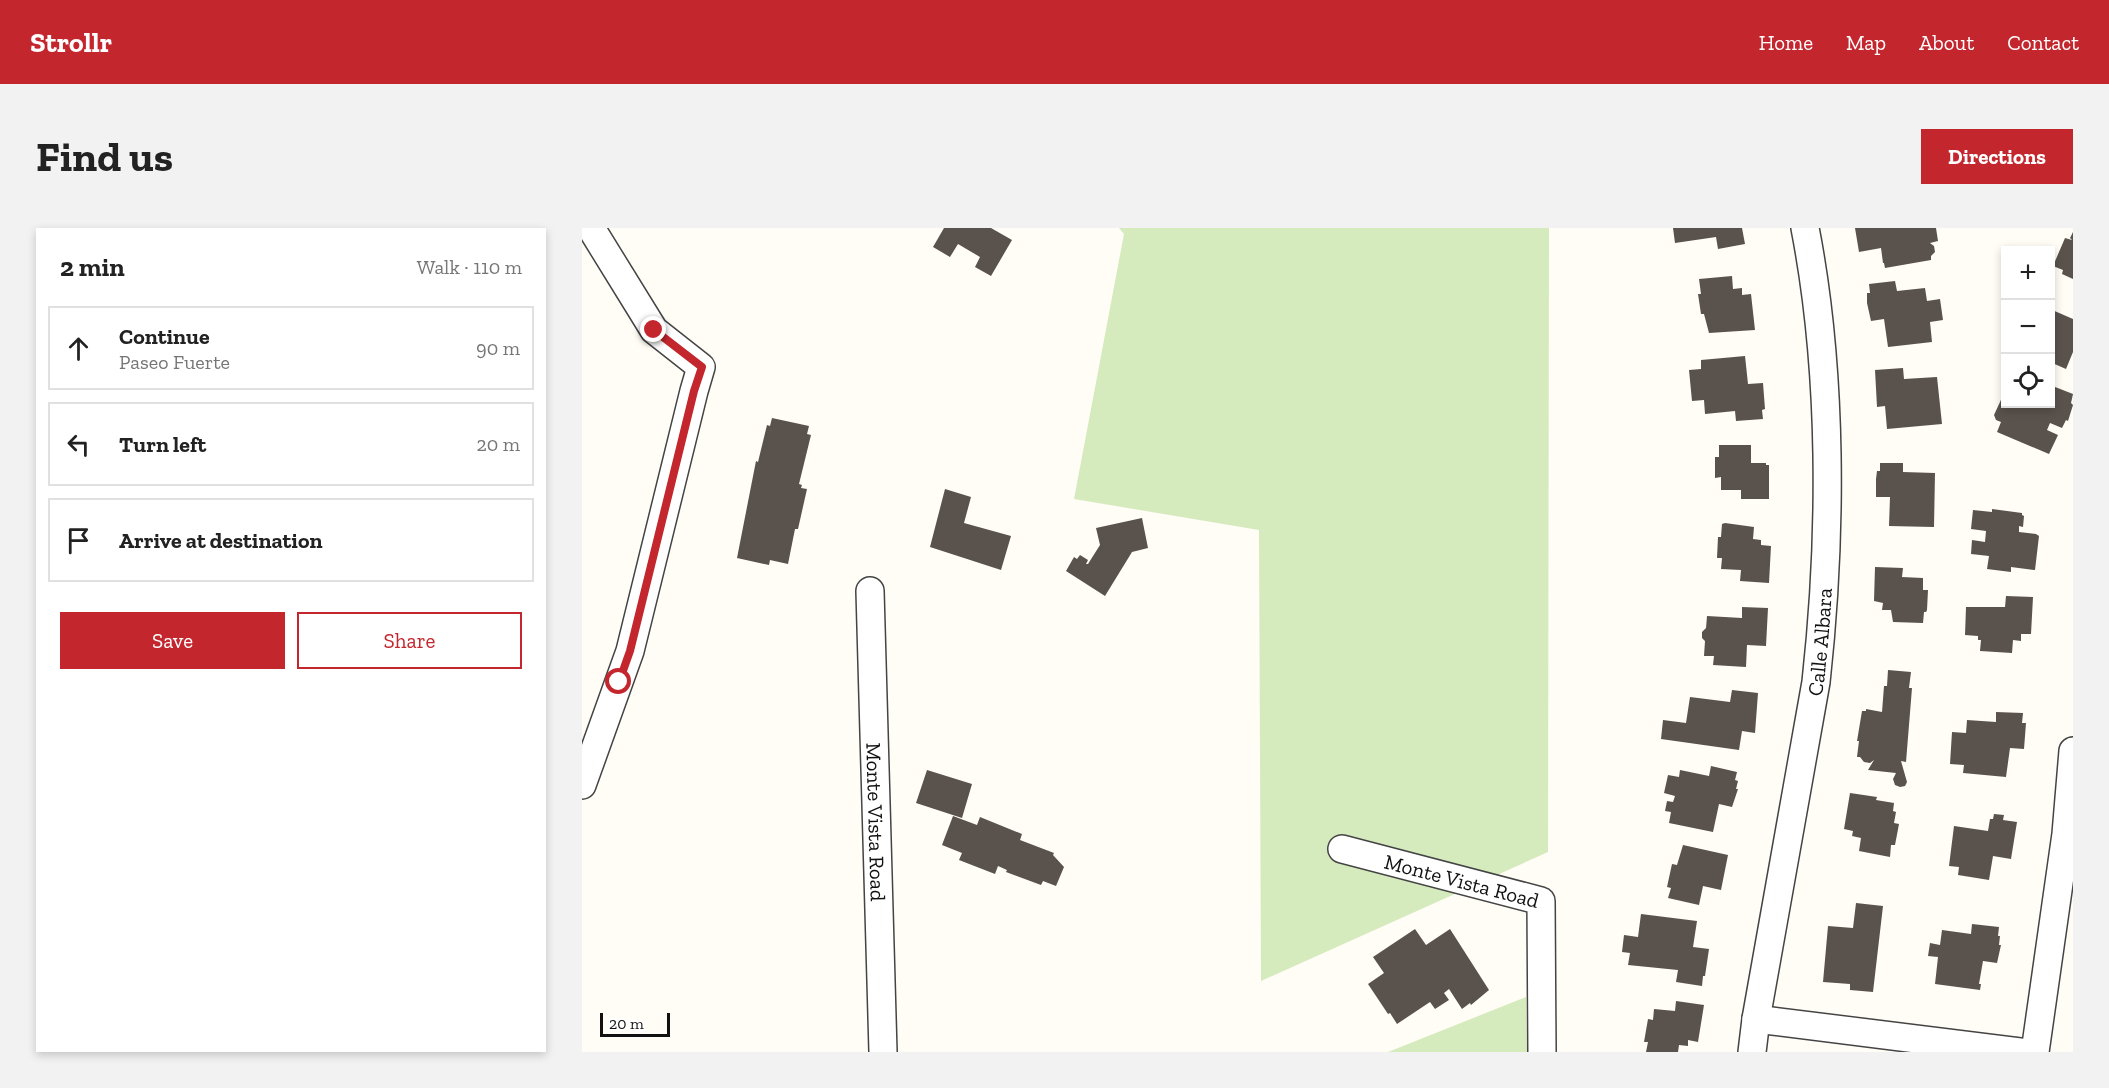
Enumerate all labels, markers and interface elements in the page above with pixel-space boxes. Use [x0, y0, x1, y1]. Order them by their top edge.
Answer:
text: Strollr [30, 26, 112, 59]
text: Home [1759, 30, 1813, 55]
text: Map [1846, 30, 1886, 55]
text: About [1919, 30, 1974, 55]
text: Contact [2007, 30, 2079, 55]
button: Directions [1921, 129, 2073, 184]
text: Find us [36, 131, 173, 182]
map controls [2001, 246, 2055, 408]
button: + [2001, 246, 2055, 300]
text: 2 min [60, 251, 125, 283]
text: Walk · 110 m [417, 255, 522, 279]
button: − [2001, 300, 2055, 354]
route end [640, 316, 666, 342]
text: Continue [119, 323, 210, 350]
icon: ahead [62, 332, 95, 365]
text: 90 m [476, 336, 520, 360]
text: Paseo Fuerte [119, 350, 230, 374]
button: locate [2001, 354, 2055, 408]
icon: left [62, 428, 95, 461]
text: Turn left [119, 431, 206, 458]
text: 20 m [476, 432, 520, 456]
icon: arrive [62, 524, 95, 557]
text: Arrive at destination [119, 527, 322, 554]
street label: Calle Albara [1801, 587, 1836, 698]
button: Save [60, 612, 285, 669]
button: Share [297, 612, 522, 669]
route start [605, 668, 631, 694]
street label: Monte Vista Road [862, 742, 891, 902]
street label: Monte Vista Road [1382, 848, 1542, 913]
scale bar [600, 1010, 670, 1038]
text: 20 m [609, 1014, 644, 1033]

